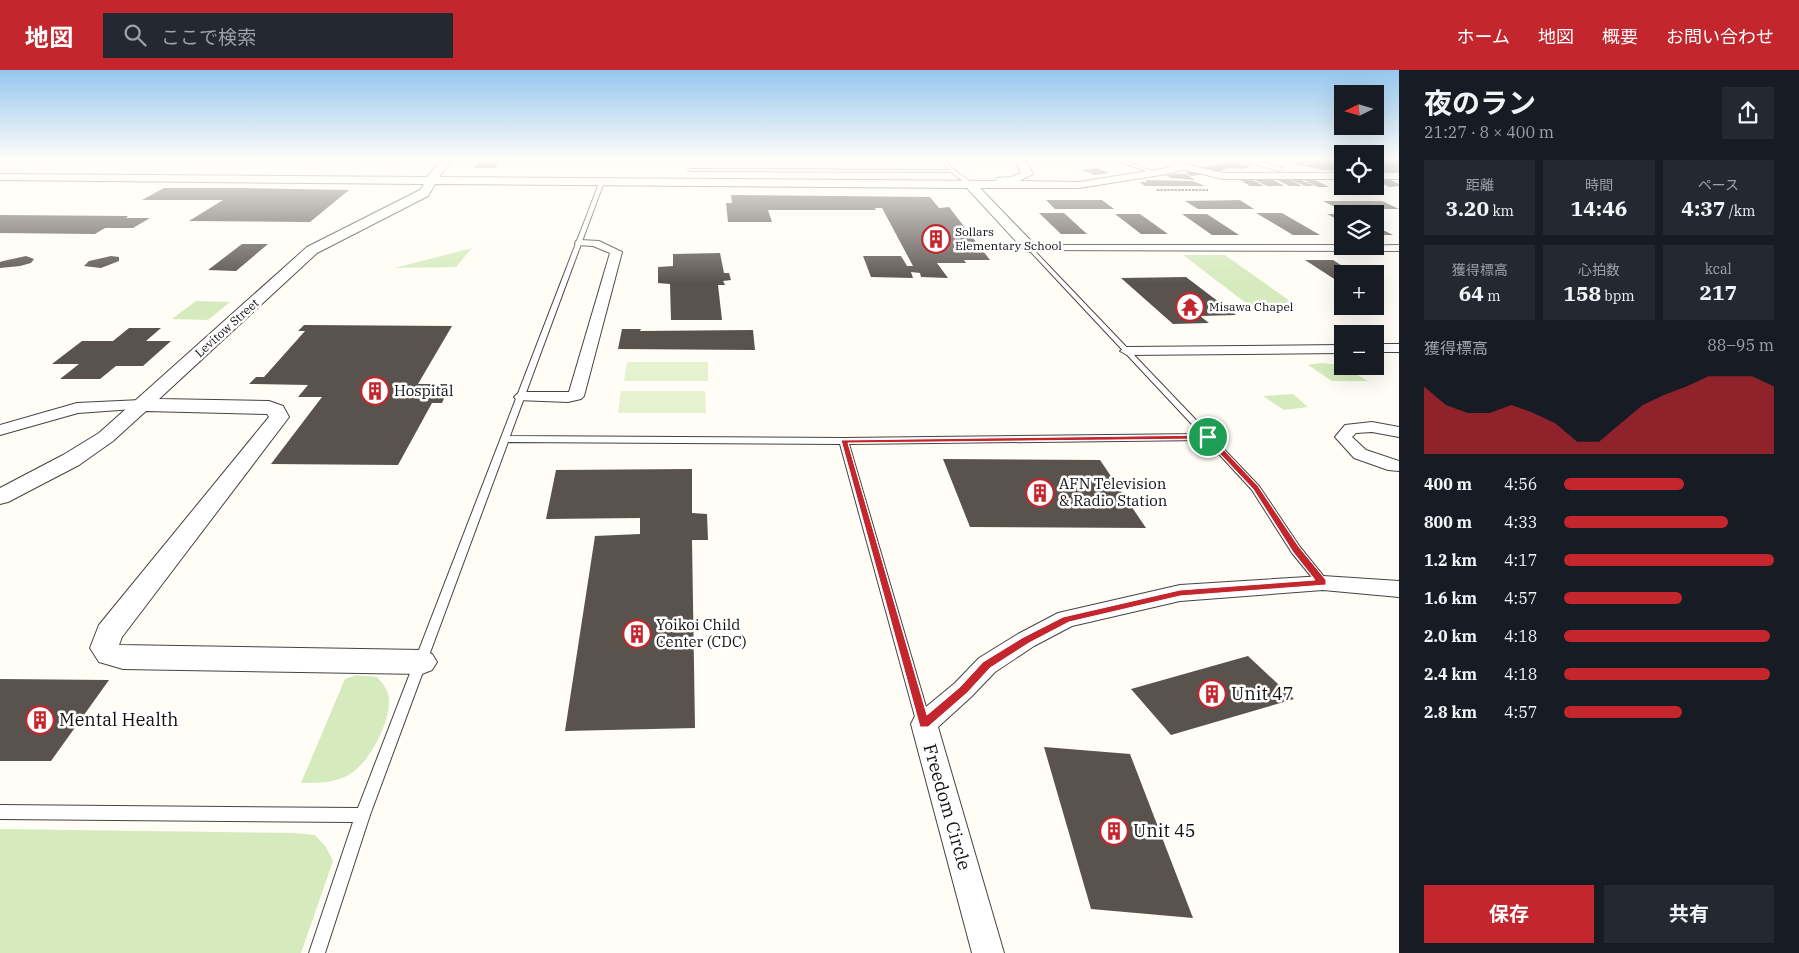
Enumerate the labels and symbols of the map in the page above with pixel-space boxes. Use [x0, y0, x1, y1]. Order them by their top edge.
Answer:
north arrow [1334, 85, 1384, 135]
building icon: Sollars Elementary School [921, 224, 951, 254]
place label: Sollars Elementary School [955, 224, 1062, 253]
temple icon: Misawa Chapel [1175, 292, 1205, 322]
street label: Levitow Street [192, 295, 262, 360]
place label: Misawa Chapel [1209, 299, 1294, 314]
building icon: Hospital [360, 376, 390, 406]
place label: Hospital [394, 381, 454, 400]
pin [1187, 416, 1229, 458]
place label: AFN Television & Radio Station [1059, 474, 1168, 510]
building icon: AFN Television & Radio Station [1025, 478, 1055, 508]
place label: Yoikoi Child Center (CDC) [656, 615, 747, 651]
building icon: Yoikoi Child Center (CDC) [622, 619, 652, 649]
building icon: Unit 47 [1197, 679, 1227, 709]
place label: Unit 47 [1231, 682, 1294, 705]
building icon: Mental Health [25, 705, 55, 735]
place label: Mental Health [59, 708, 178, 731]
street label: Freedom Circle [918, 741, 977, 873]
building icon: Unit 45 [1099, 816, 1129, 846]
place label: Unit 45 [1133, 819, 1196, 842]

